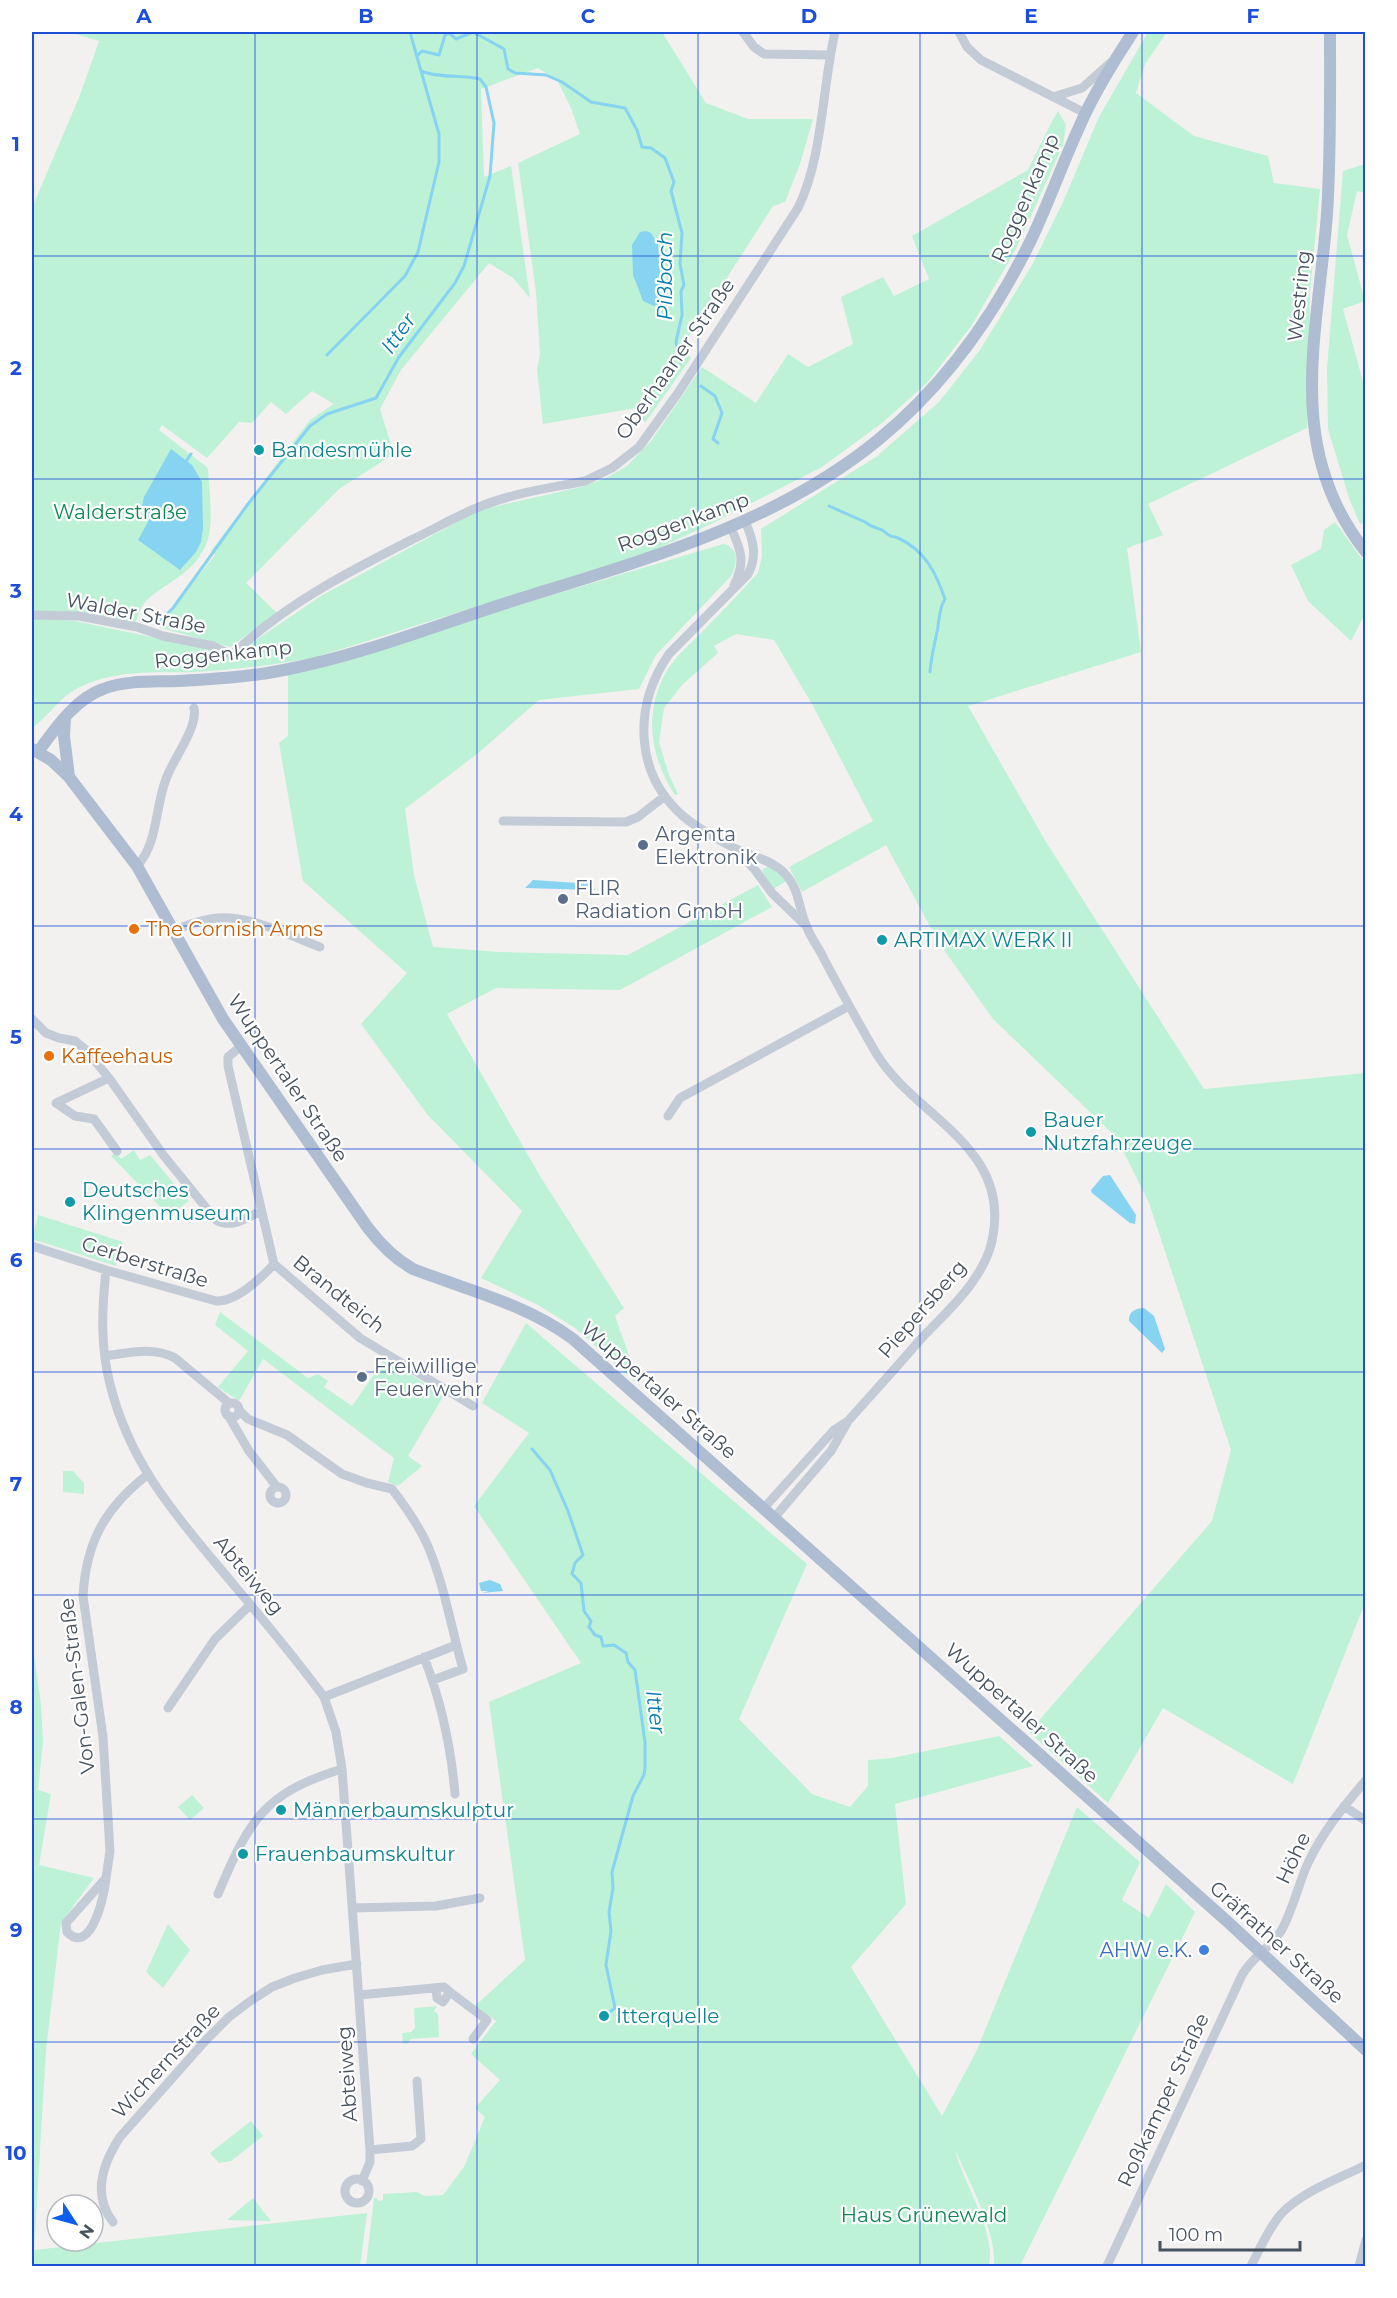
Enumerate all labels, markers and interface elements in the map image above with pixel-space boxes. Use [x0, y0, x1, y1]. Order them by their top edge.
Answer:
text: A [135, 4, 152, 28]
text: B [358, 4, 374, 28]
text: C [581, 4, 596, 28]
text: D [801, 4, 817, 28]
text: E [1024, 4, 1038, 28]
text: F [1247, 4, 1260, 28]
street label: Roggenkamp [986, 130, 1064, 266]
text: 1 [12, 132, 20, 156]
water label: Pißbach [652, 231, 677, 321]
street label: Westring [1282, 249, 1316, 343]
street label: Oberhaaner Straße [610, 274, 740, 444]
water label: Itter [375, 307, 421, 358]
text: 2 [10, 356, 22, 380]
place label: Bandesmühle [271, 438, 412, 462]
marker: Bandesmühle [252, 443, 266, 457]
street label: Roggenkamp [614, 487, 752, 557]
park label: Walderstraße [53, 500, 187, 524]
text: 3 [9, 579, 22, 603]
street label: Walder Straße [64, 588, 208, 638]
street label: Roggenkamp [153, 635, 293, 673]
text: 4 [9, 802, 23, 826]
place label: Argenta Elektronik [655, 822, 757, 869]
marker: Argenta Elektronik [636, 838, 650, 852]
place label: FLIR Radiation GmbH [575, 876, 743, 923]
marker: FLIR Radiation GmbH [556, 892, 570, 906]
place label: The Cornish Arms [146, 917, 323, 941]
marker: The Cornish Arms [127, 922, 141, 936]
place label: ARTIMAX WERK II [894, 928, 1073, 952]
marker: ARTIMAX WERK II [875, 933, 889, 947]
street label: Wuppertaler Straße [223, 989, 353, 1167]
text: 5 [10, 1025, 22, 1049]
place label: Kaffeehaus [61, 1044, 173, 1068]
marker: Kaffeehaus [42, 1049, 56, 1063]
place label: Bauer Nutzfahrzeuge [1043, 1108, 1192, 1155]
marker: Bauer Nutzfahrzeuge [1024, 1125, 1038, 1139]
place label: Deutsches Klingenmuseum [82, 1178, 251, 1225]
marker: Deutsches Klingenmuseum [63, 1195, 77, 1209]
street label: Gerberstraße [79, 1231, 211, 1293]
text: 6 [10, 1248, 23, 1272]
street label: Brandteich [288, 1250, 390, 1338]
street label: Piepersberg [873, 1255, 971, 1363]
street label: Wuppertaler Straße [577, 1316, 741, 1464]
place label: Freiwillige Feuerwehr [374, 1354, 483, 1401]
marker: Freiwillige Feuerwehr [355, 1370, 369, 1384]
text: 7 [10, 1472, 22, 1496]
street label: Abteiweg [209, 1530, 289, 1620]
street label: Von-Galen-Straße [54, 1597, 100, 1775]
street label: Wuppertaler Straße [941, 1638, 1103, 1788]
water label: Itter [641, 1689, 671, 1736]
text: 8 [9, 1695, 23, 1719]
place label: Männerbaumskulptur [293, 1798, 514, 1822]
marker: Männerbaumskulptur [274, 1803, 288, 1817]
street label: Höhe [1271, 1828, 1315, 1888]
place label: Frauenbaumskultur [255, 1842, 455, 1866]
marker: Frauenbaumskultur [236, 1847, 250, 1861]
street label: Gräfrather Straße [1205, 1876, 1349, 2008]
text: 9 [10, 1918, 22, 1942]
place label: AHW e.K. [1099, 1938, 1192, 1962]
marker: AHW e.K. [1197, 1943, 1211, 1957]
street label: Wichernstraße [107, 1999, 225, 2123]
place label: Itterquelle [616, 2004, 719, 2028]
marker: Itterquelle [597, 2009, 611, 2023]
street label: Roßkamper Straße [1112, 2009, 1214, 2191]
street label: Abteiweg [332, 2025, 362, 2123]
text: 10 [5, 2141, 27, 2165]
north arrow [45, 2193, 105, 2253]
park label: Haus Grünewald [841, 2203, 1007, 2227]
scale bar [1160, 2214, 1300, 2252]
text: N [75, 2221, 98, 2242]
text: 100 m [1169, 2224, 1223, 2246]

